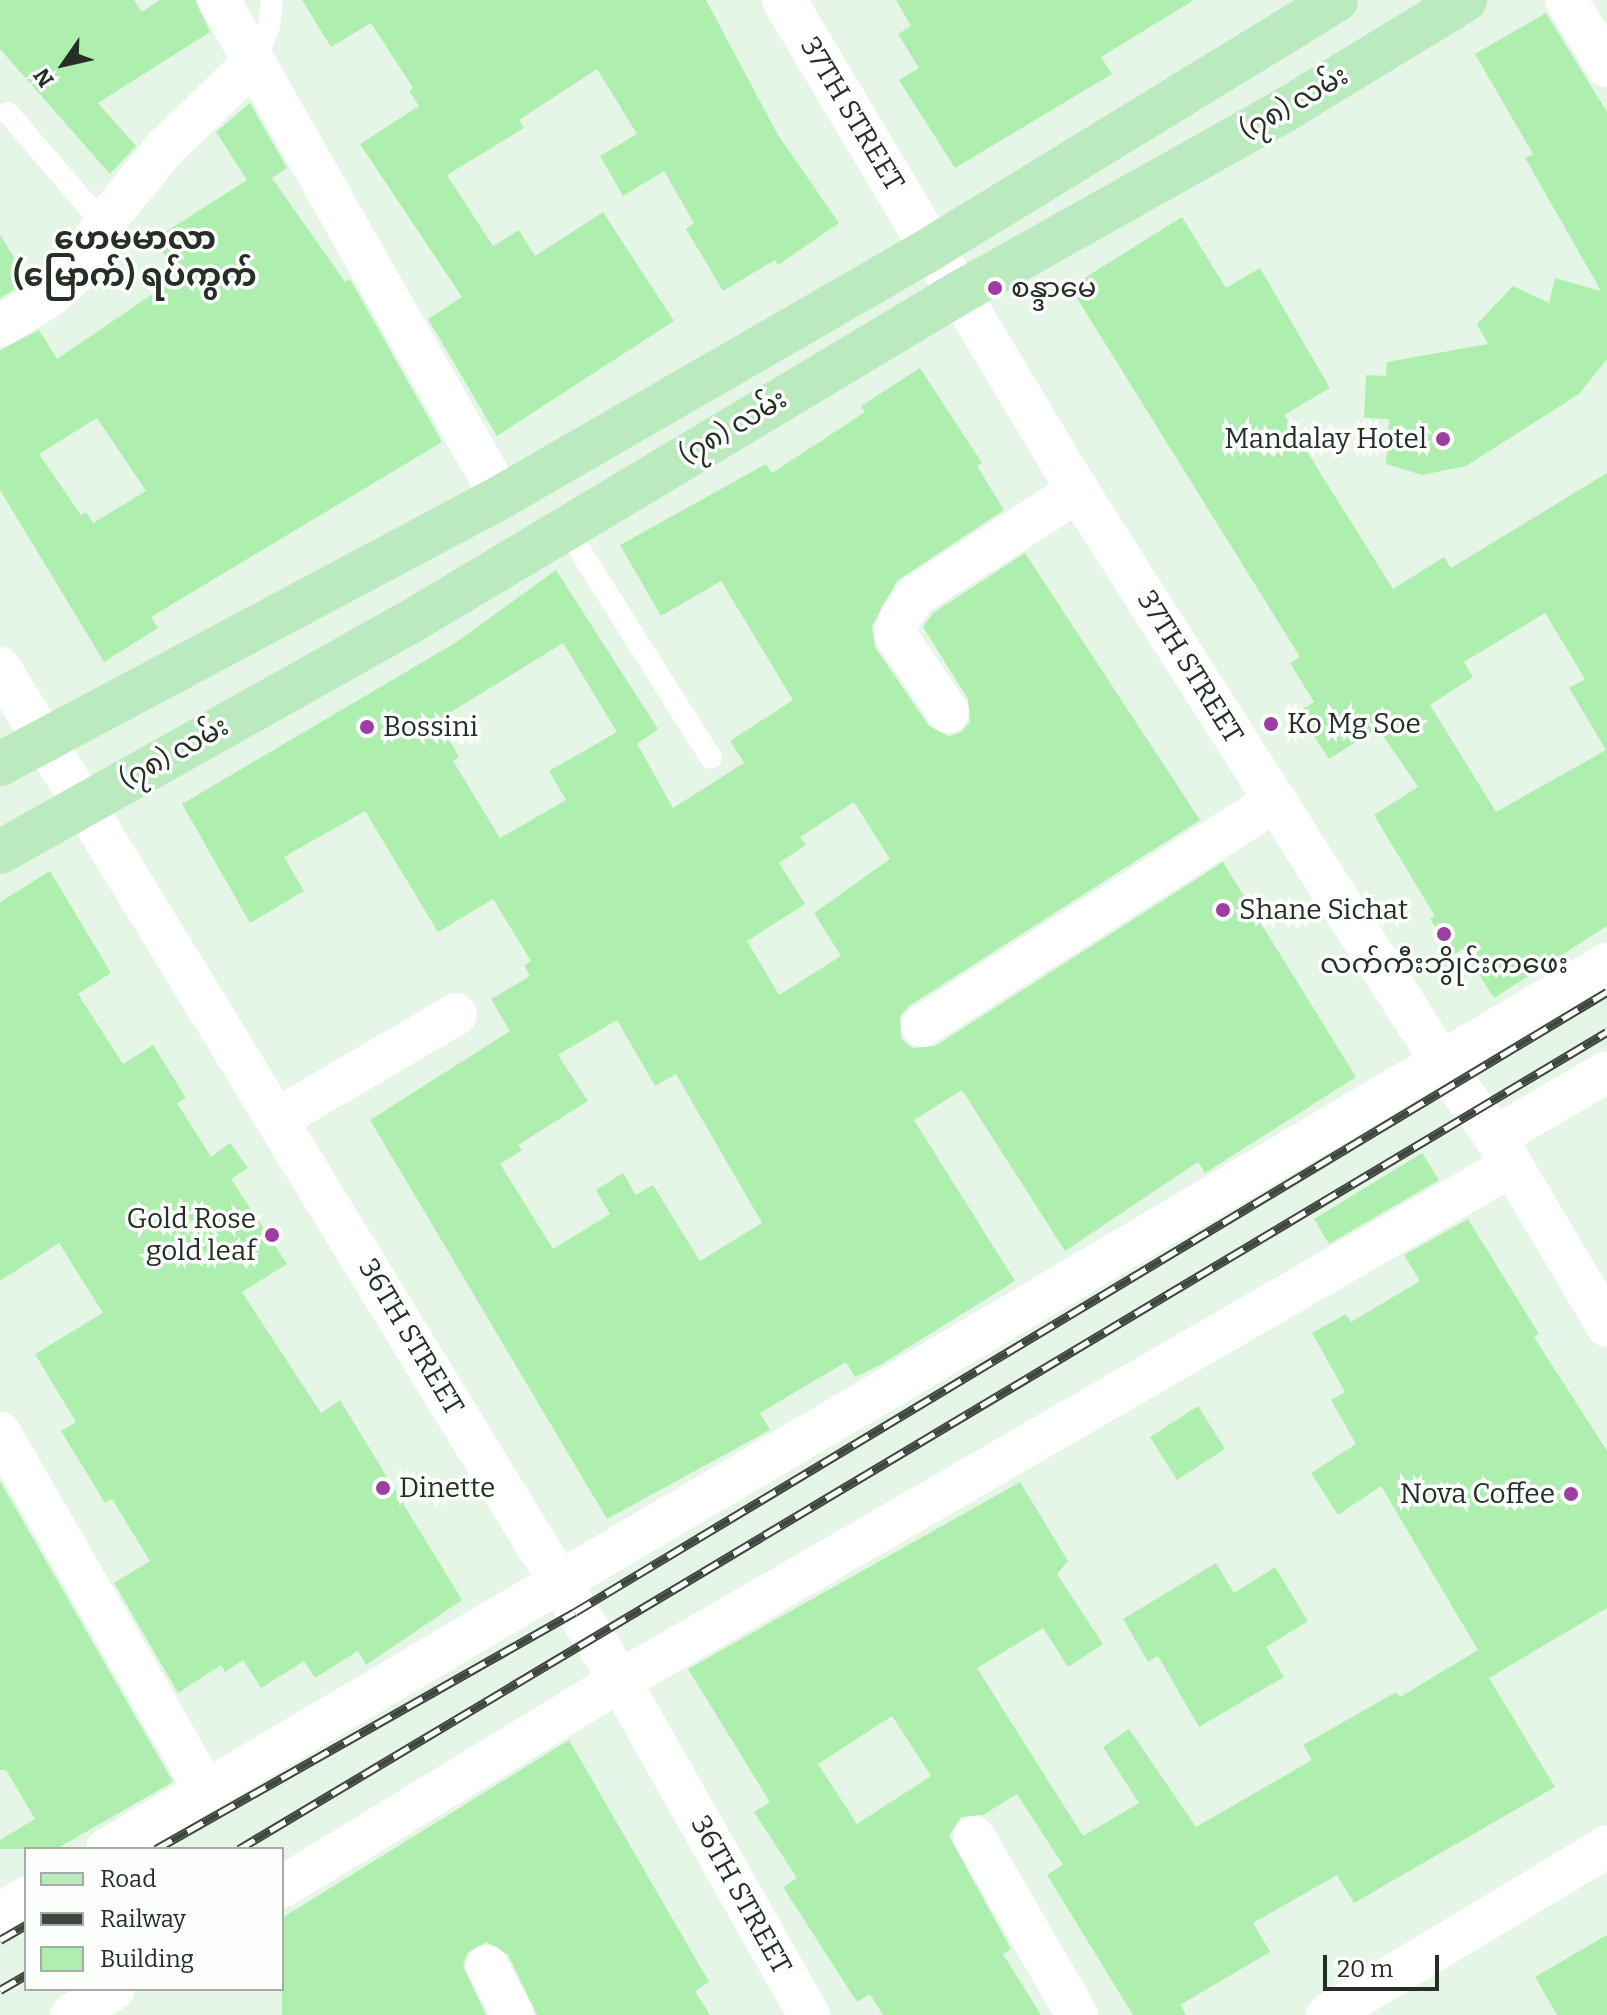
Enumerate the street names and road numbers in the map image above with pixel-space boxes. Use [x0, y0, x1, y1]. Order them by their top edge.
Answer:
street label: 37TH STREET [793, 31, 911, 197]
street label: (၇၈) လမ်း [1234, 59, 1354, 147]
street label: (၇၈) လမ်း [673, 382, 793, 472]
street label: 37TH STREET [1130, 584, 1250, 750]
street label: (၇၈) လမ်း [114, 709, 234, 797]
street label: 36TH STREET [351, 1253, 471, 1421]
street label: 36TH STREET [684, 1810, 798, 1980]

